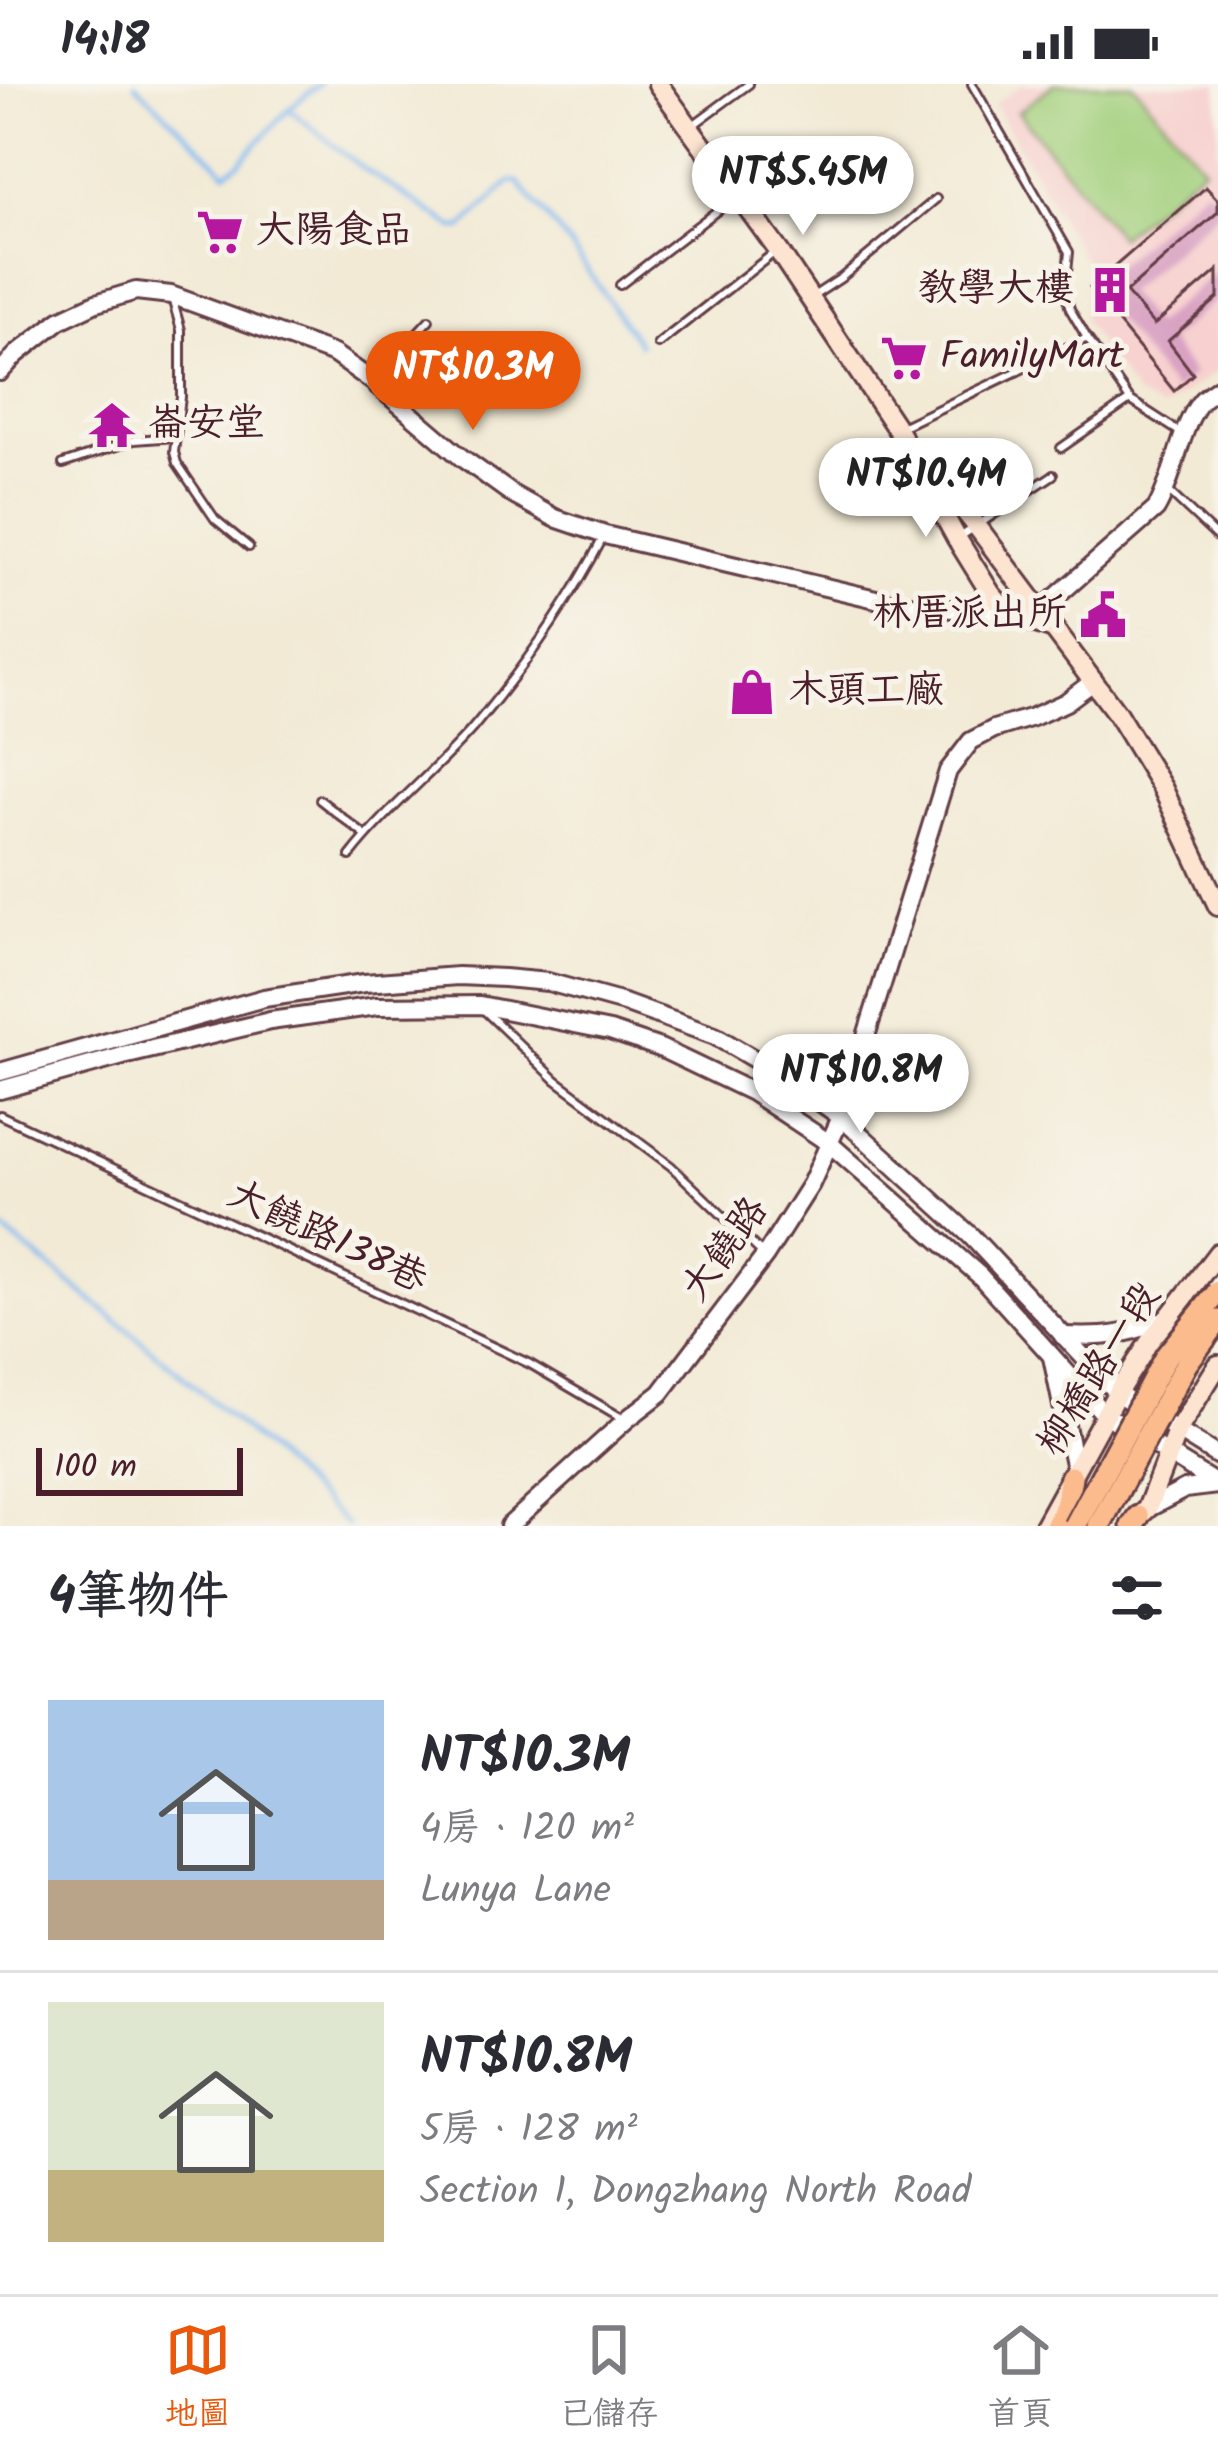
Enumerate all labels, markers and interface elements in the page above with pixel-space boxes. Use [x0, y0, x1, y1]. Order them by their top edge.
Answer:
text: 14:18 [60, 6, 149, 78]
pin: NT$5.45M [679, 136, 927, 238]
text: NT$5.45M [719, 144, 887, 206]
place label: 大陽食品 [256, 201, 412, 263]
supermarket icon: 大陽食品 [195, 207, 245, 257]
place label: 教學大樓 [918, 259, 1074, 321]
building icon: 教學大樓 [1085, 265, 1135, 315]
place label: FamilyMart [940, 327, 1125, 389]
pin: NT$10.3M [349, 331, 597, 433]
supermarket icon: FamilyMart [879, 333, 929, 383]
text: NT$10.3M [393, 339, 553, 401]
place label: 崙安堂 [148, 394, 265, 456]
temple icon: 崙安堂 [87, 400, 137, 450]
pin: NT$10.4M [802, 438, 1050, 540]
text: NT$10.4M [846, 446, 1006, 508]
place label: 林厝派出所 [872, 584, 1067, 646]
public building icon: 林厝派出所 [1078, 590, 1128, 640]
place label: 木頭工廠 [788, 661, 944, 723]
shop icon: 木頭工廠 [727, 667, 777, 717]
pin: NT$10.8M [737, 1034, 985, 1136]
text: NT$10.8M [780, 1042, 942, 1104]
street label: 大饒路138巷 [217, 1165, 437, 1311]
street label: 大饒路 [667, 1184, 785, 1316]
street label: 柳橋路一段 [1022, 1271, 1178, 1469]
scale bar [36, 1442, 243, 1495]
text: 100 m [54, 1442, 137, 1495]
text: 4筆物件 [48, 1558, 229, 1639]
icon: filters [1104, 1565, 1170, 1631]
text: NT$10.3M [420, 1718, 630, 1799]
icon: home [144, 1748, 288, 1892]
text: 4房 · 120 m² [420, 1799, 634, 1861]
text: Lunya Lane [420, 1861, 611, 1923]
text: NT$10.8M [420, 2019, 632, 2100]
icon: home [144, 2050, 288, 2194]
text: 5房 · 128 m² [420, 2100, 638, 2162]
text: Section 1, Dongzhang North Road [420, 2162, 971, 2224]
tab: 地圖 [165, 2317, 231, 2442]
tab: 已儲存 [560, 2317, 659, 2442]
tab: 首頁 [988, 2317, 1054, 2442]

